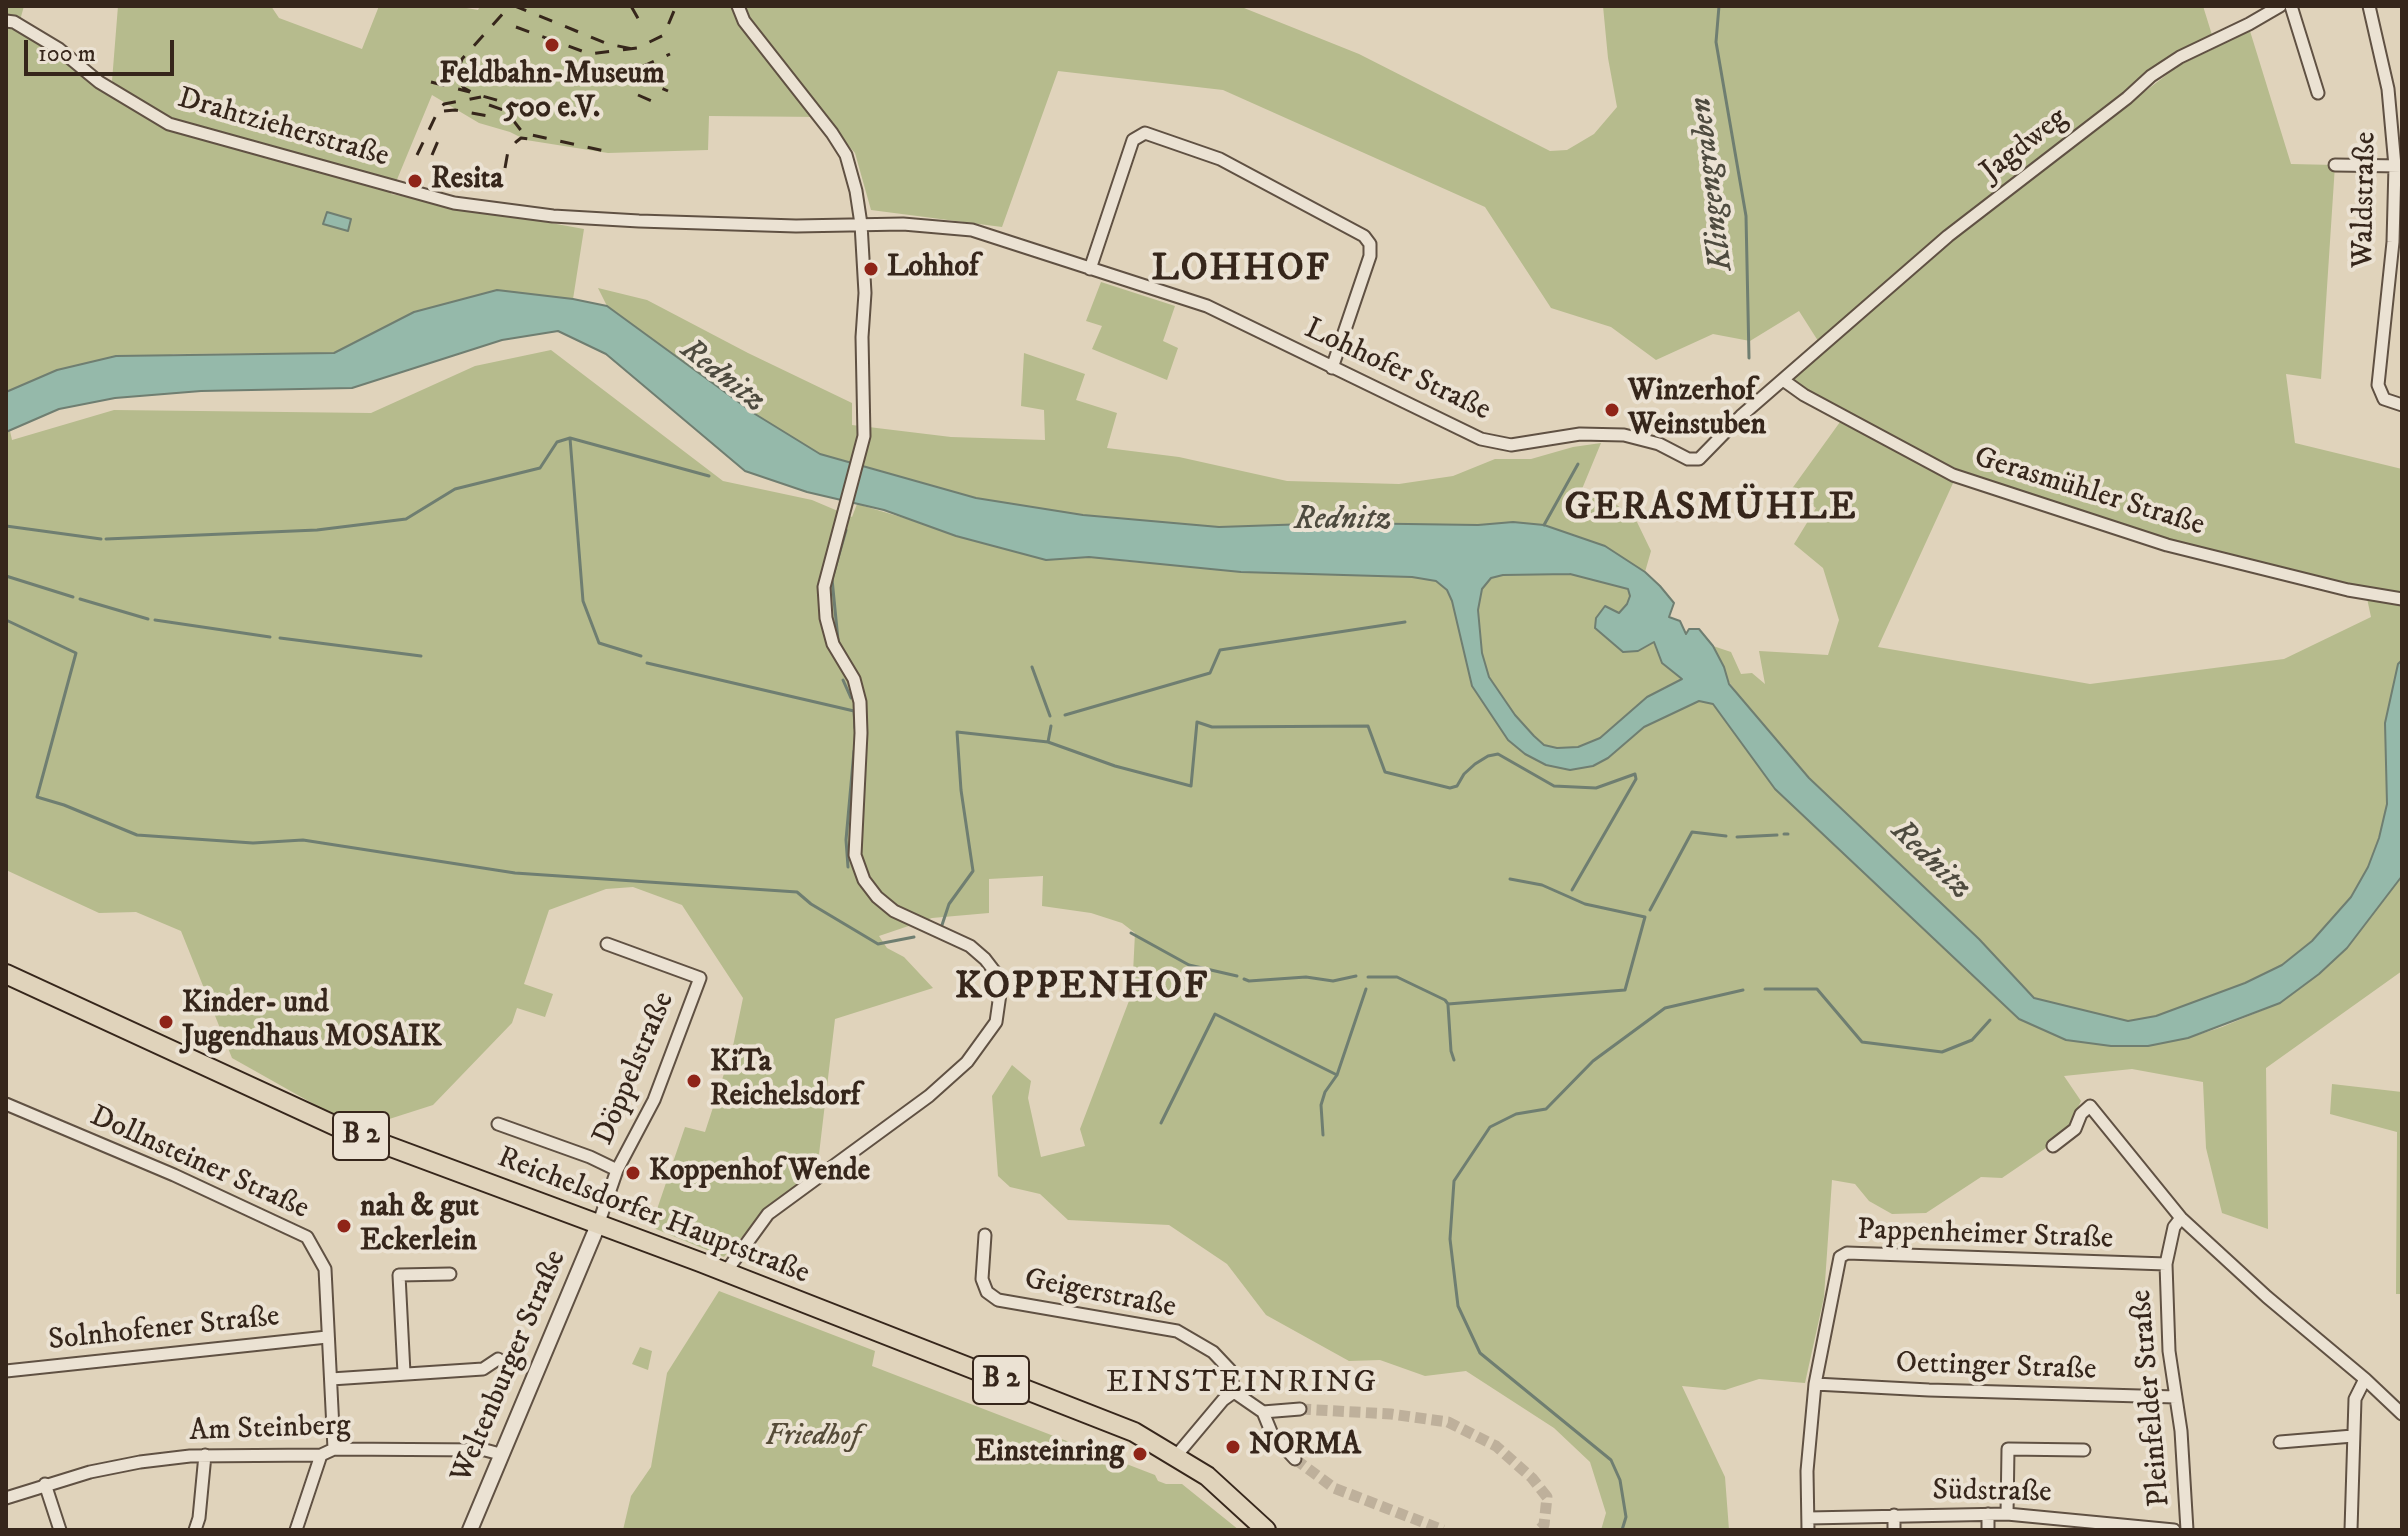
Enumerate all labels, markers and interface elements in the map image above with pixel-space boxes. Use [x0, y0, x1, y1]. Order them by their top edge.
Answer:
scale bar [28, 24, 178, 74]
marker: Feldbahn-Museum 500 e.V. [543, 36, 561, 54]
text: 100 m [38, 39, 96, 69]
place label: Feldbahn-Museum 500 e.V. [439, 58, 665, 128]
street label: Drahtzieherstraße [173, 82, 393, 176]
water label: Klingengraben [1683, 95, 1743, 273]
street label: Jagdweg [1975, 101, 2075, 191]
street label: Waldstraße [2347, 131, 2385, 269]
place label: Resita [431, 163, 503, 199]
marker: Resita [406, 172, 424, 190]
district label: LOHHOF [1151, 248, 1331, 294]
place label: Lohhof [887, 251, 978, 287]
marker: Lohhof [862, 260, 880, 278]
street label: Lohhofer Straße [1298, 312, 1496, 430]
water label: Rednitz [672, 332, 772, 422]
place label: Winzerhof Weinstuben [1628, 375, 1766, 446]
marker: Winzerhof Weinstuben [1603, 401, 1621, 419]
street label: Gerasmühler Straße [1970, 441, 2208, 545]
district label: GERASMÜHLE [1564, 487, 1858, 533]
water label: Rednitz [1294, 502, 1392, 540]
water label: Rednitz [1881, 813, 1979, 909]
district label: KOPPENHOF [955, 966, 1209, 1012]
place label: Kinder- und Jugendhaus MOSAIK [182, 987, 442, 1058]
street label: Döppelstraße [587, 987, 683, 1151]
marker: Kinder- und Jugendhaus MOSAIK [157, 1013, 175, 1031]
place label: KiTa Reichelsdorf [710, 1046, 860, 1116]
marker: KiTa Reichelsdorf [685, 1072, 703, 1090]
street label: Dollnsteiner Straße [84, 1100, 314, 1228]
road number: B 2 [333, 1112, 389, 1160]
street label: Reichelsdorfer Hauptstraße [492, 1141, 814, 1293]
place label: Koppenhof Wende [649, 1155, 870, 1191]
marker: Koppenhof Wende [624, 1164, 642, 1182]
place label: nah & gut Eckerlein [360, 1191, 479, 1262]
street label: Pappenheimer Straße [1856, 1214, 2114, 1258]
marker: nah & gut Eckerlein [335, 1217, 353, 1235]
street label: Weltenburger Straße [445, 1245, 575, 1489]
street label: Geigerstraße [1021, 1263, 1179, 1327]
street label: Pleinfelder Straße [2125, 1288, 2179, 1508]
street label: Solnhofener Straße [47, 1300, 281, 1360]
street label: Oettinger Straße [1895, 1347, 2097, 1389]
road number: B 2 [973, 1356, 1029, 1404]
district label: EINSTEINRING [1106, 1365, 1378, 1403]
street label: Am Steinberg [189, 1409, 351, 1451]
park label: Friedhof [765, 1420, 861, 1456]
place label: NORMA [1249, 1429, 1361, 1465]
place label: Einsteinring [975, 1436, 1124, 1472]
marker: NORMA [1224, 1438, 1242, 1456]
marker: Einsteinring [1131, 1445, 1149, 1463]
street label: Südstraße [1932, 1474, 2052, 1512]

